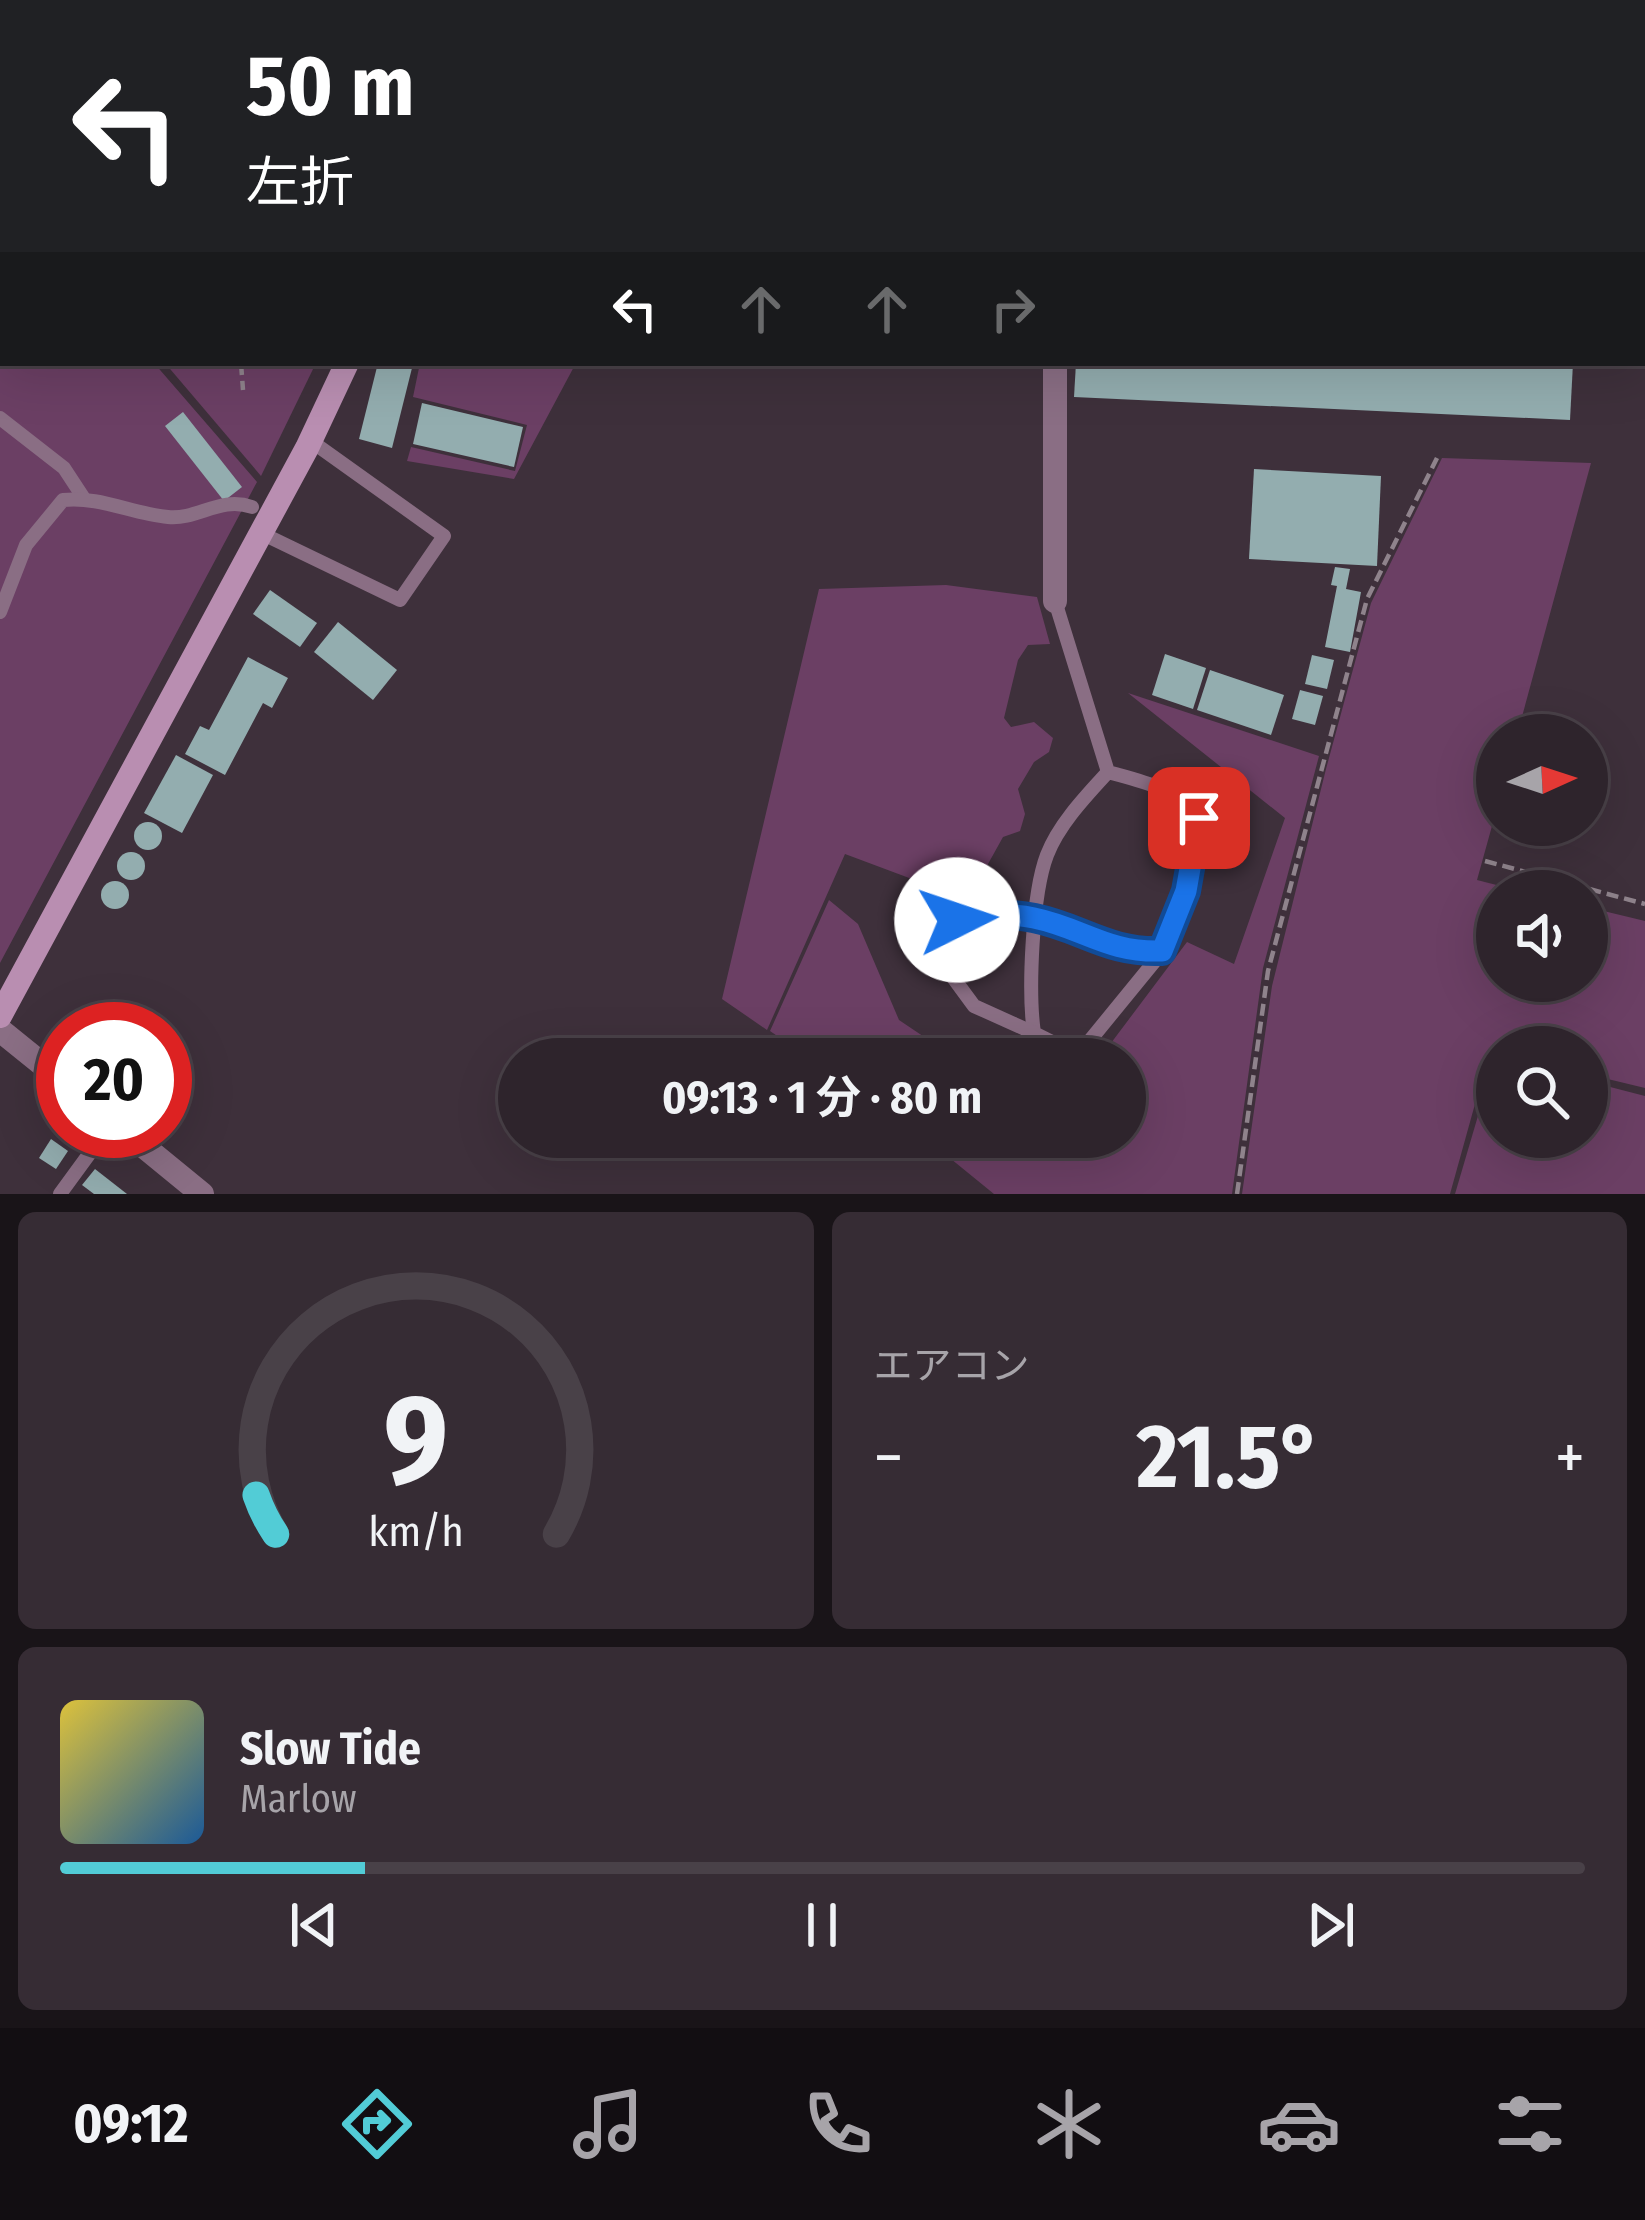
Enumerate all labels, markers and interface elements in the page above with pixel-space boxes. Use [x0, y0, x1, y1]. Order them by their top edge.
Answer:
text: 50 m [246, 36, 415, 137]
icon: left [48, 48, 204, 204]
text: 左折 [246, 151, 354, 215]
icon: left [602, 276, 668, 342]
icon: ahead [728, 276, 794, 342]
icon: ahead [854, 276, 920, 342]
icon: right [980, 276, 1046, 342]
north arrow [1476, 714, 1608, 846]
map controls [1476, 714, 1608, 1158]
pin [1148, 767, 1250, 869]
icon: arrive [1166, 785, 1232, 851]
position arrow [894, 857, 1020, 983]
button: sound [1476, 870, 1608, 1002]
speed limit sign: 20 [36, 1002, 192, 1158]
button: search [1476, 1026, 1608, 1158]
text: 09:13 · 1 分 · 80 m [662, 1071, 982, 1125]
text: エアコン [874, 1343, 1030, 1389]
text: 9 [383, 1366, 448, 1516]
text: 21.5° [1137, 1403, 1322, 1511]
text: − [874, 1418, 903, 1497]
text: + [1555, 1418, 1585, 1497]
text: km/h [368, 1505, 464, 1556]
text: Slow Tide [240, 1722, 421, 1776]
text: Marlow [240, 1776, 357, 1822]
icon: previous [281, 1892, 347, 1958]
icon: pause [789, 1892, 855, 1958]
icon: next [1298, 1892, 1364, 1958]
icon: directions [335, 2082, 419, 2166]
icon: music [566, 2082, 650, 2166]
icon: phone [796, 2082, 880, 2166]
icon: climate [1027, 2082, 1111, 2166]
icon: car [1257, 2082, 1341, 2166]
icon: filters [1488, 2082, 1572, 2166]
text: 09:12 [73, 2092, 189, 2156]

